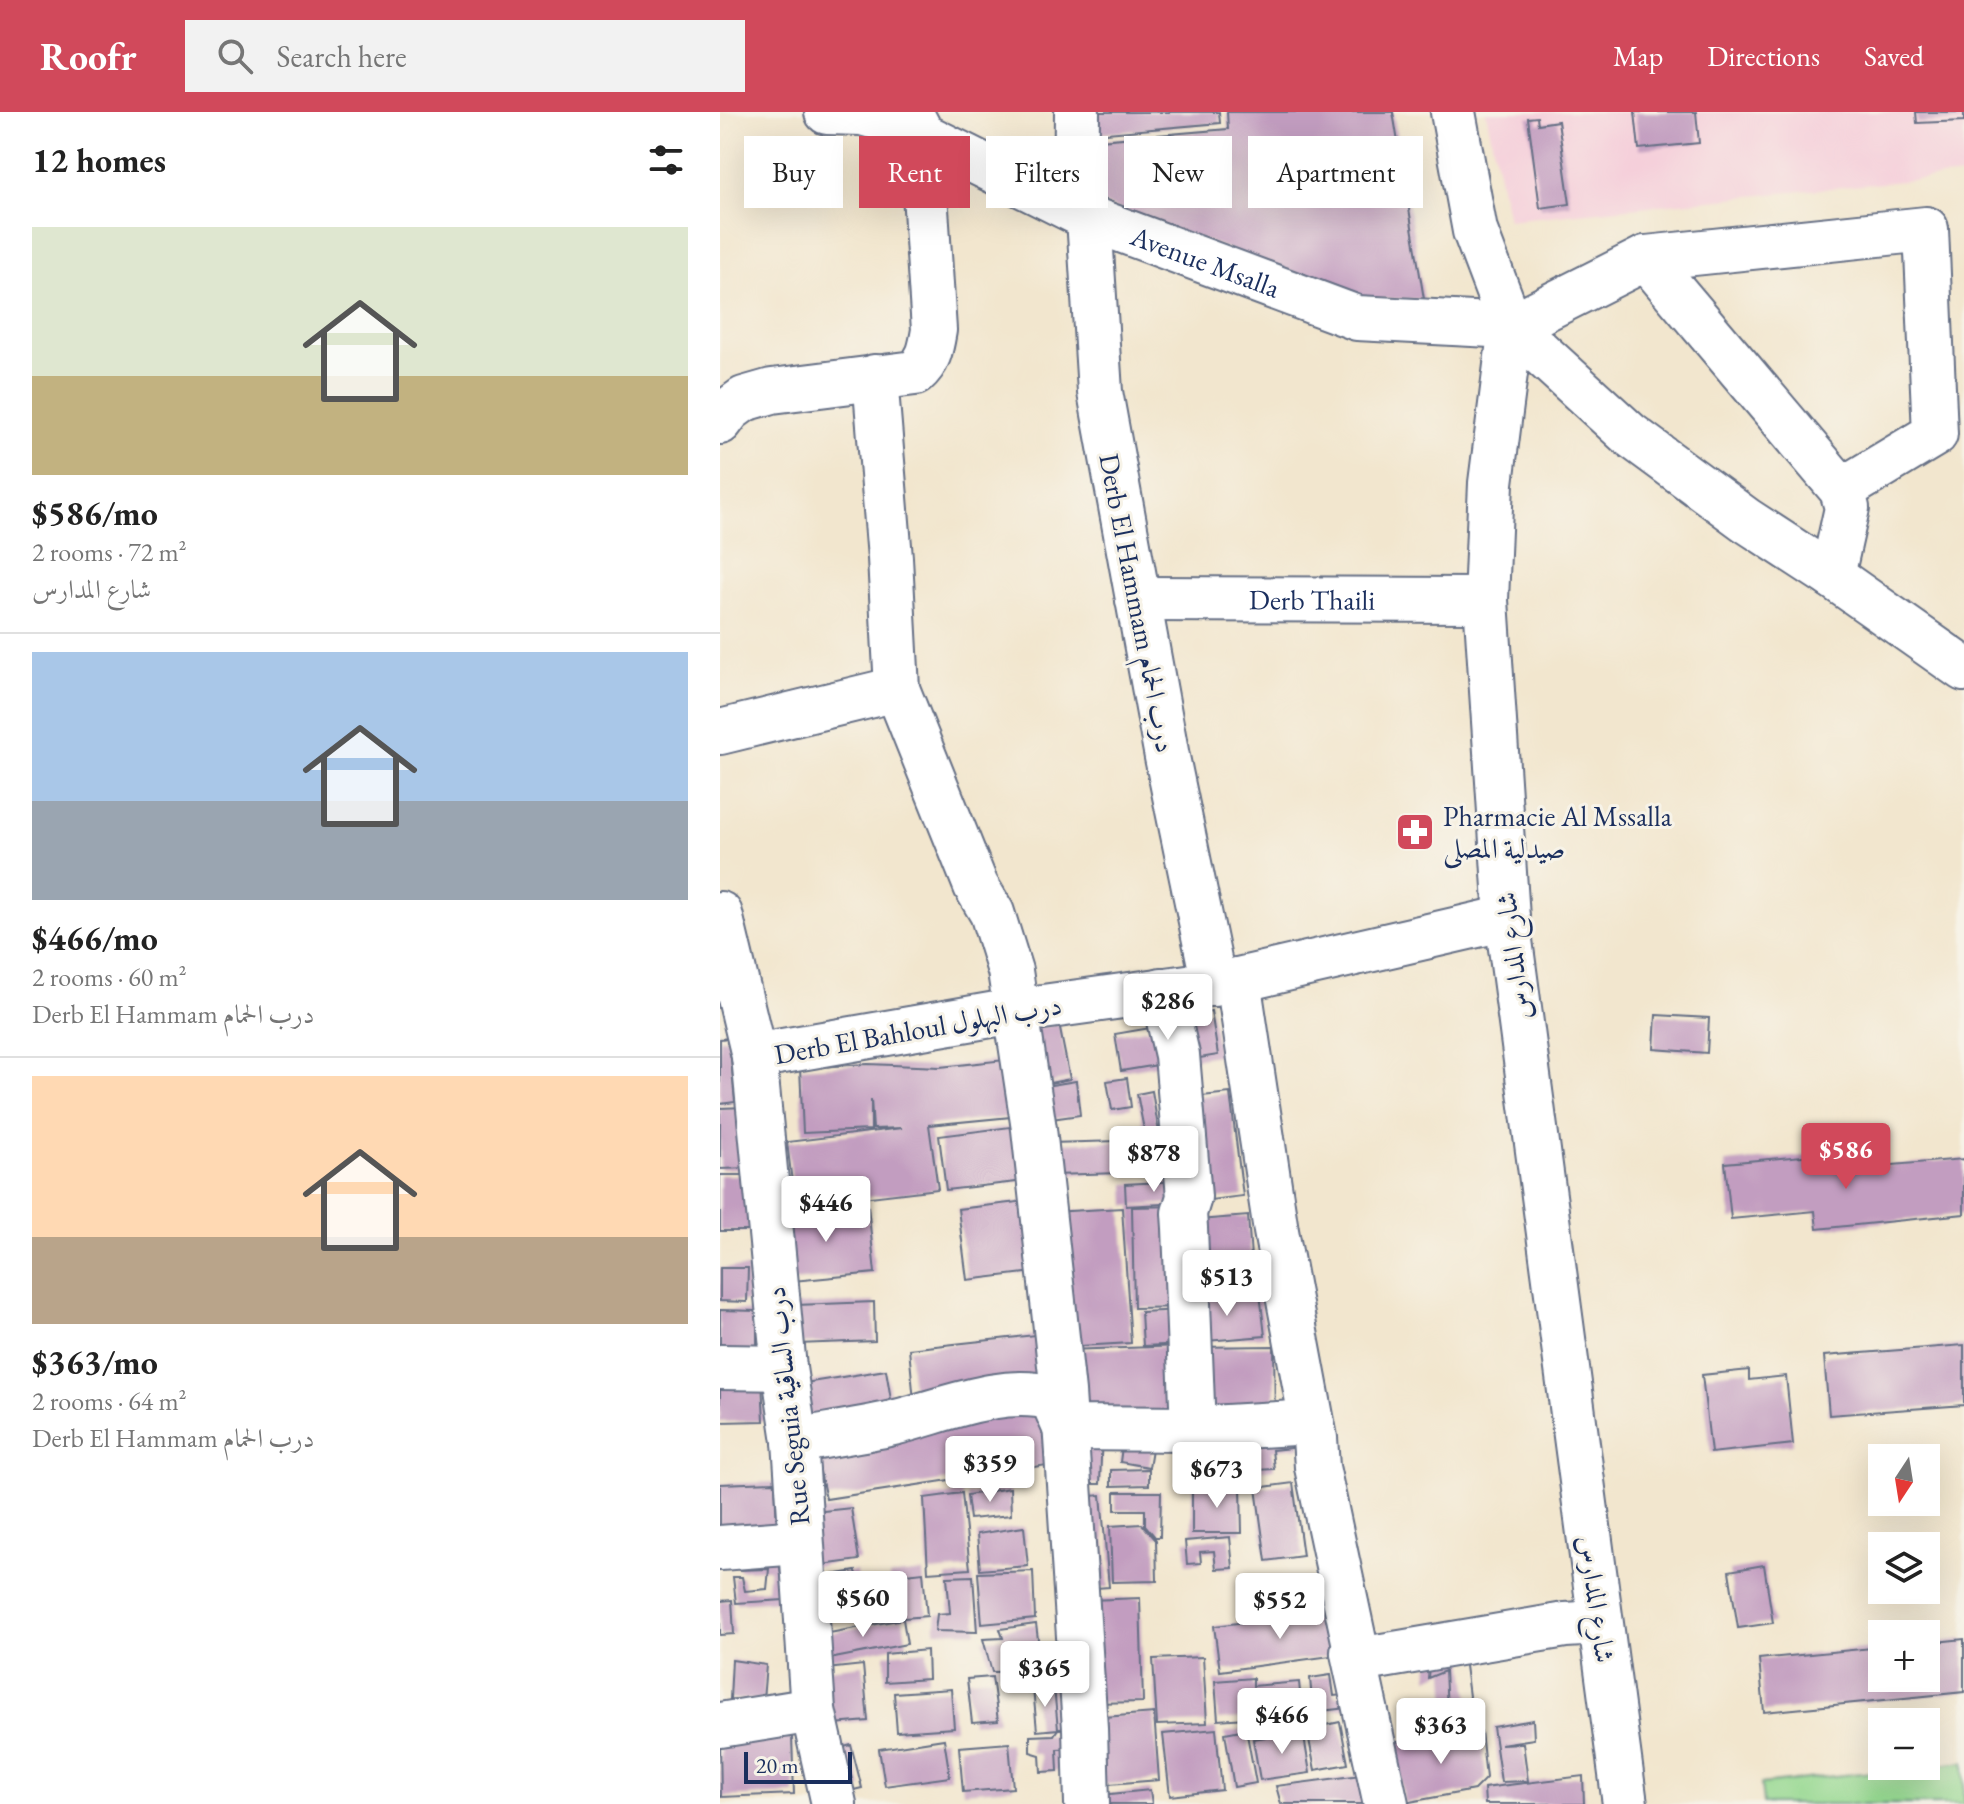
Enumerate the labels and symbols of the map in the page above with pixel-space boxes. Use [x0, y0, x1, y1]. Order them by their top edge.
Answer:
street label: Avenue Msalla [1125, 217, 1286, 306]
street label: Derb El Hammam درب الحمام [1084, 450, 1185, 757]
street label: Derb Thaili [1249, 581, 1375, 618]
place label: Pharmacie Al Mssalla صيدلية المصلى [1443, 798, 1673, 869]
pharmacy icon: Pharmacie Al Mssalla صيدلية المصلى [1394, 811, 1436, 853]
street label: شارع المدارس [1487, 889, 1545, 1022]
pin: $286 [1121, 974, 1215, 1042]
street label: Derb El Bahloul درب البهلول [771, 986, 1065, 1073]
pin: $586 [1799, 1123, 1893, 1191]
pin: $878 [1107, 1126, 1201, 1194]
pin: $446 [779, 1176, 873, 1244]
pin: $513 [1180, 1250, 1274, 1318]
street label: Rue Seguia درب الساقية [757, 1285, 817, 1527]
pin: $359 [943, 1436, 1037, 1504]
pin: $673 [1170, 1442, 1264, 1510]
north arrow [1868, 1444, 1940, 1516]
street label: شارع المدارس [1564, 1533, 1624, 1666]
pin: $560 [816, 1571, 910, 1639]
pin: $552 [1233, 1573, 1327, 1641]
pin: $365 [998, 1641, 1092, 1709]
pin: $466 [1235, 1688, 1329, 1756]
pin: $363 [1394, 1698, 1488, 1766]
scale bar [744, 1748, 852, 1784]

